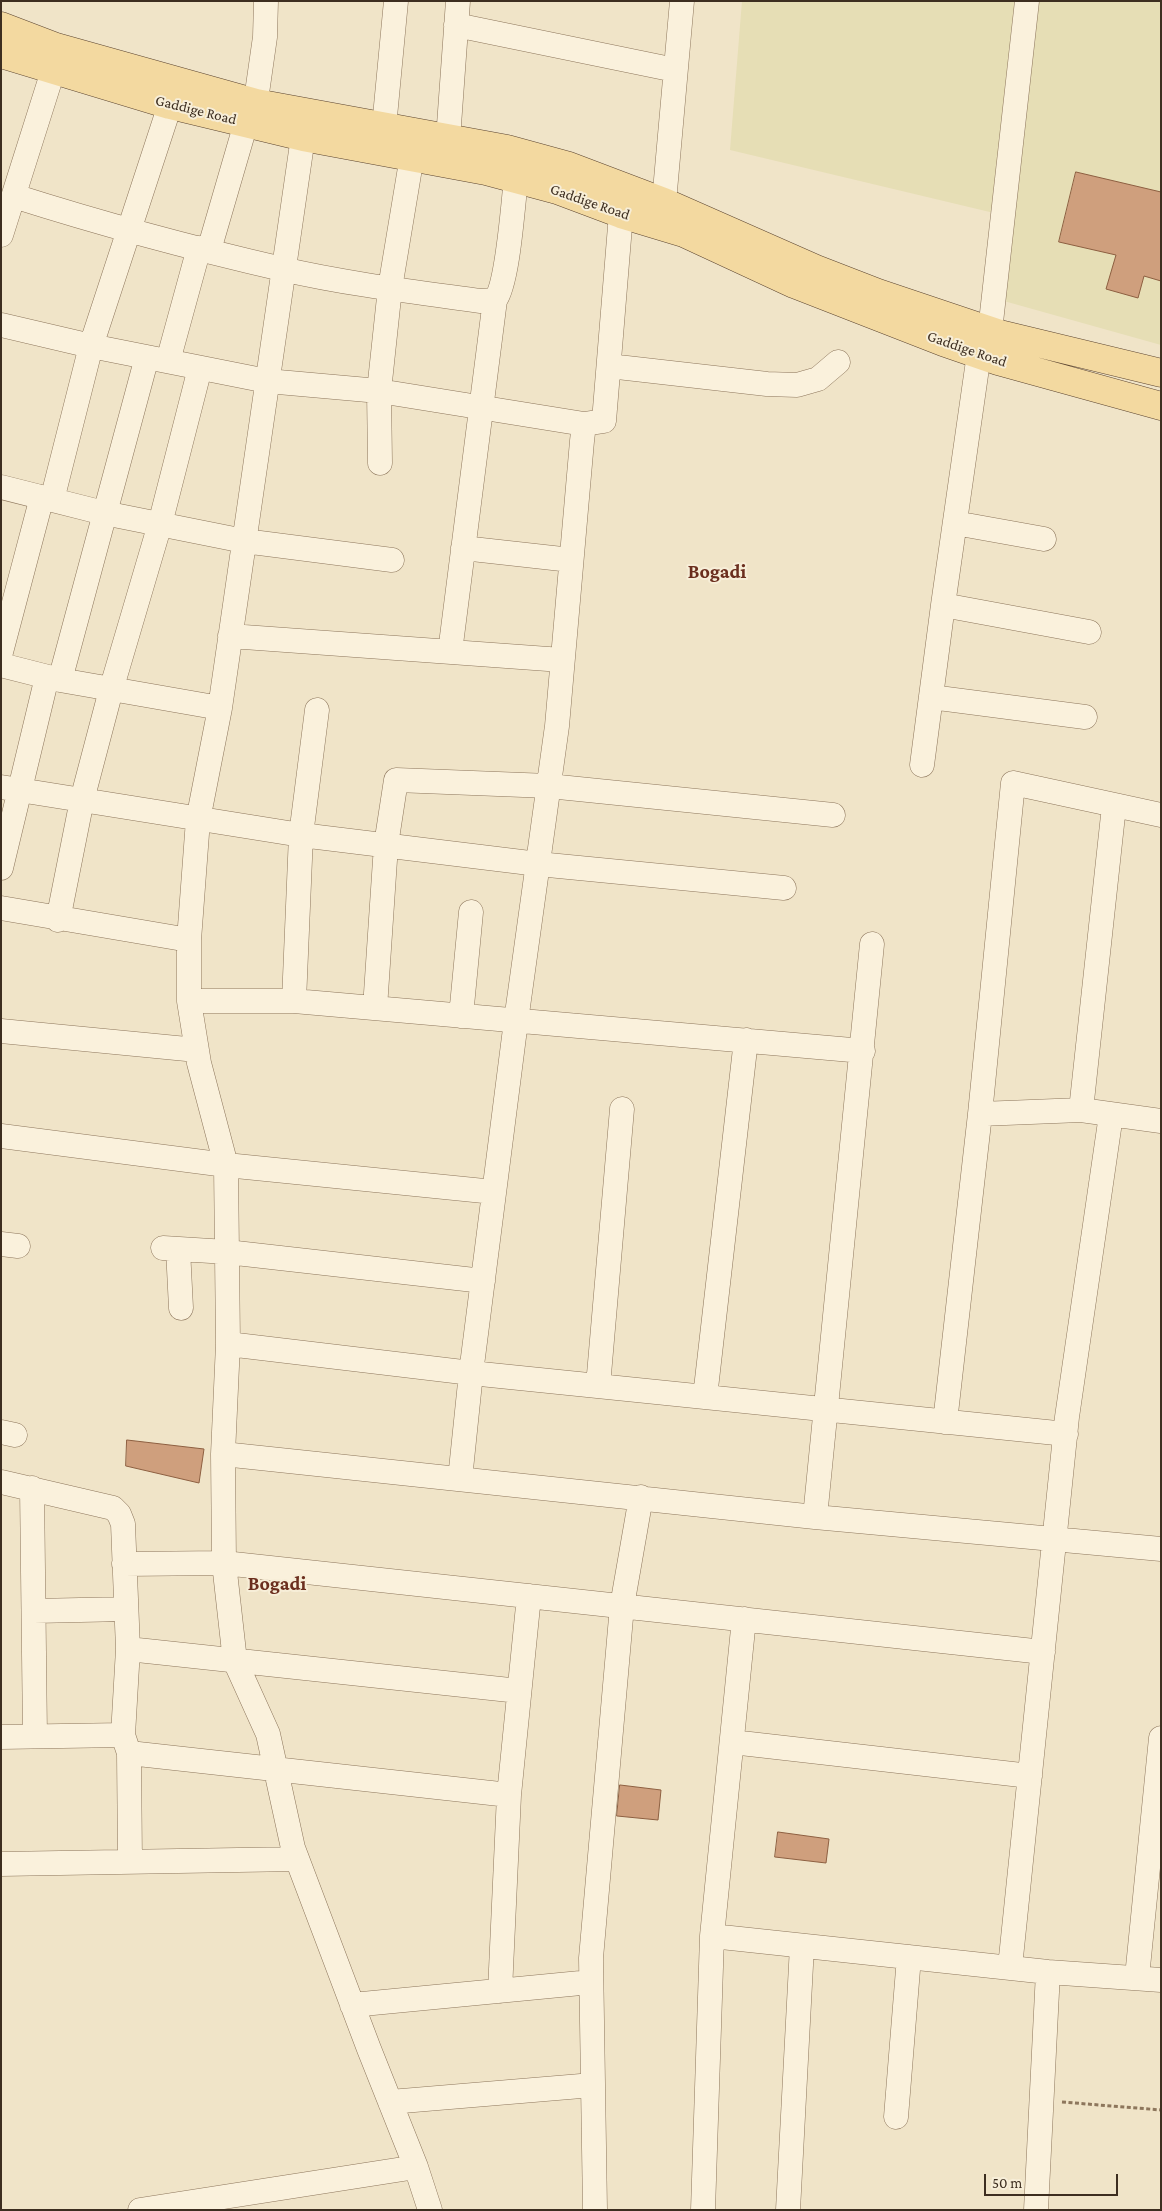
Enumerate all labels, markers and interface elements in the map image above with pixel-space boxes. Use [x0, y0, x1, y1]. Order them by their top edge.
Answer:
street label: Gaddige Road [153, 91, 239, 129]
street label: Gaddige Road [548, 180, 632, 224]
street label: Gaddige Road [925, 327, 1009, 371]
district label: Bogadi [688, 560, 746, 584]
district label: Bogadi [248, 1572, 306, 1596]
scale bar [987, 2164, 1121, 2196]
text: 50 m [992, 2175, 1022, 2191]

